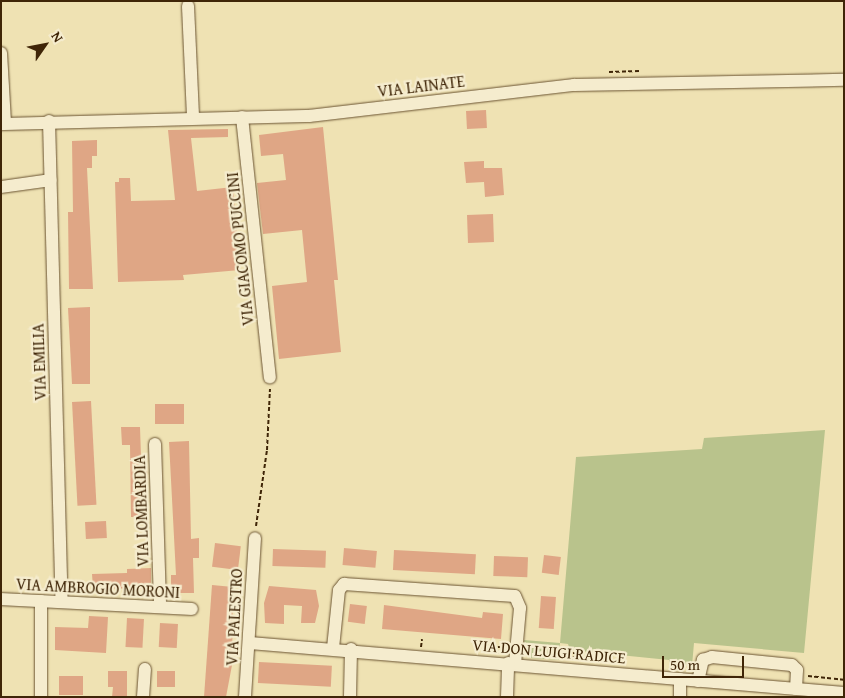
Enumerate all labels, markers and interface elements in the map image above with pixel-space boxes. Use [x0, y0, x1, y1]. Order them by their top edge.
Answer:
north arrow [20, 20, 70, 70]
text: N [47, 27, 69, 46]
street label: VIA LAINATE [376, 71, 466, 101]
street label: VIA GIACOMO PUCCINI [222, 171, 258, 327]
street label: VIA EMILIA [28, 323, 50, 401]
street label: VIA LOMBARDIA [129, 455, 153, 567]
street label: VIA PALESTRO [222, 568, 246, 666]
street label: VIA AMBROGIO MORONI [16, 574, 180, 602]
street label: VIA DON LUIGI RADICE [472, 635, 626, 667]
scale bar [665, 646, 748, 678]
text: 50 m [670, 654, 700, 675]

